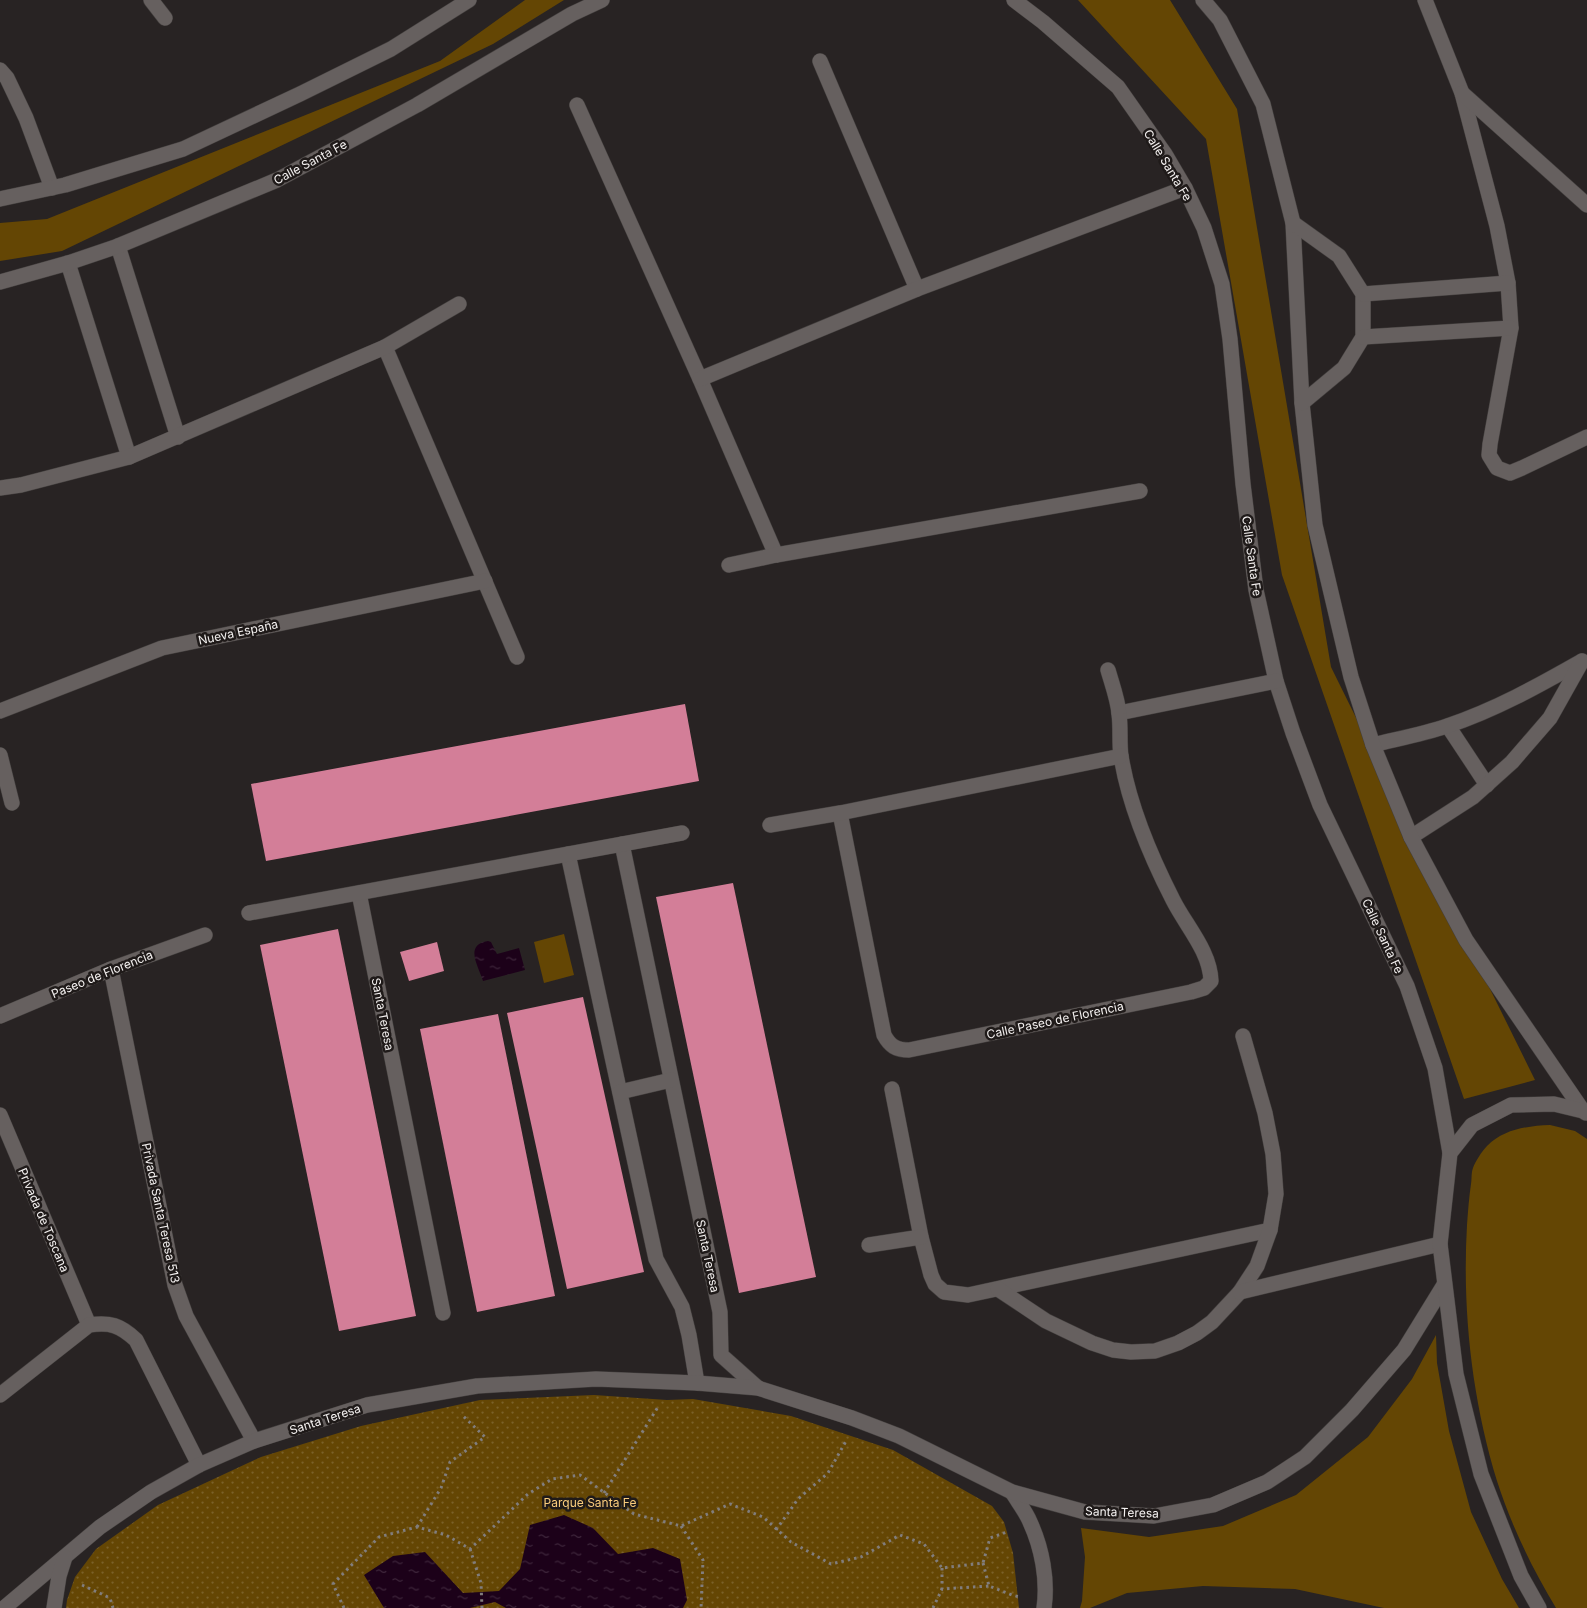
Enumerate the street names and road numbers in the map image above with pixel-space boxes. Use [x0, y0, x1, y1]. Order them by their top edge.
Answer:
street label: Calle Santa Fe [1141, 126, 1195, 204]
street label: Calle Santa Fe [271, 136, 349, 188]
street label: Calle Santa Fe [1239, 515, 1265, 597]
street label: Nueva España [197, 616, 279, 648]
street label: Calle Santa Fe [1359, 896, 1407, 976]
street label: Paseo de Florencia [49, 947, 155, 1001]
street label: Santa Teresa [369, 976, 397, 1052]
street label: Calle Paseo de Florencia [985, 998, 1125, 1042]
street label: Privada Santa Teresa 513 [139, 1142, 183, 1284]
street label: Privada de Toscana [15, 1166, 73, 1274]
street label: Santa Teresa [693, 1218, 723, 1294]
street label: Santa Teresa [288, 1400, 362, 1438]
street label: Santa Teresa [1085, 1503, 1159, 1521]

